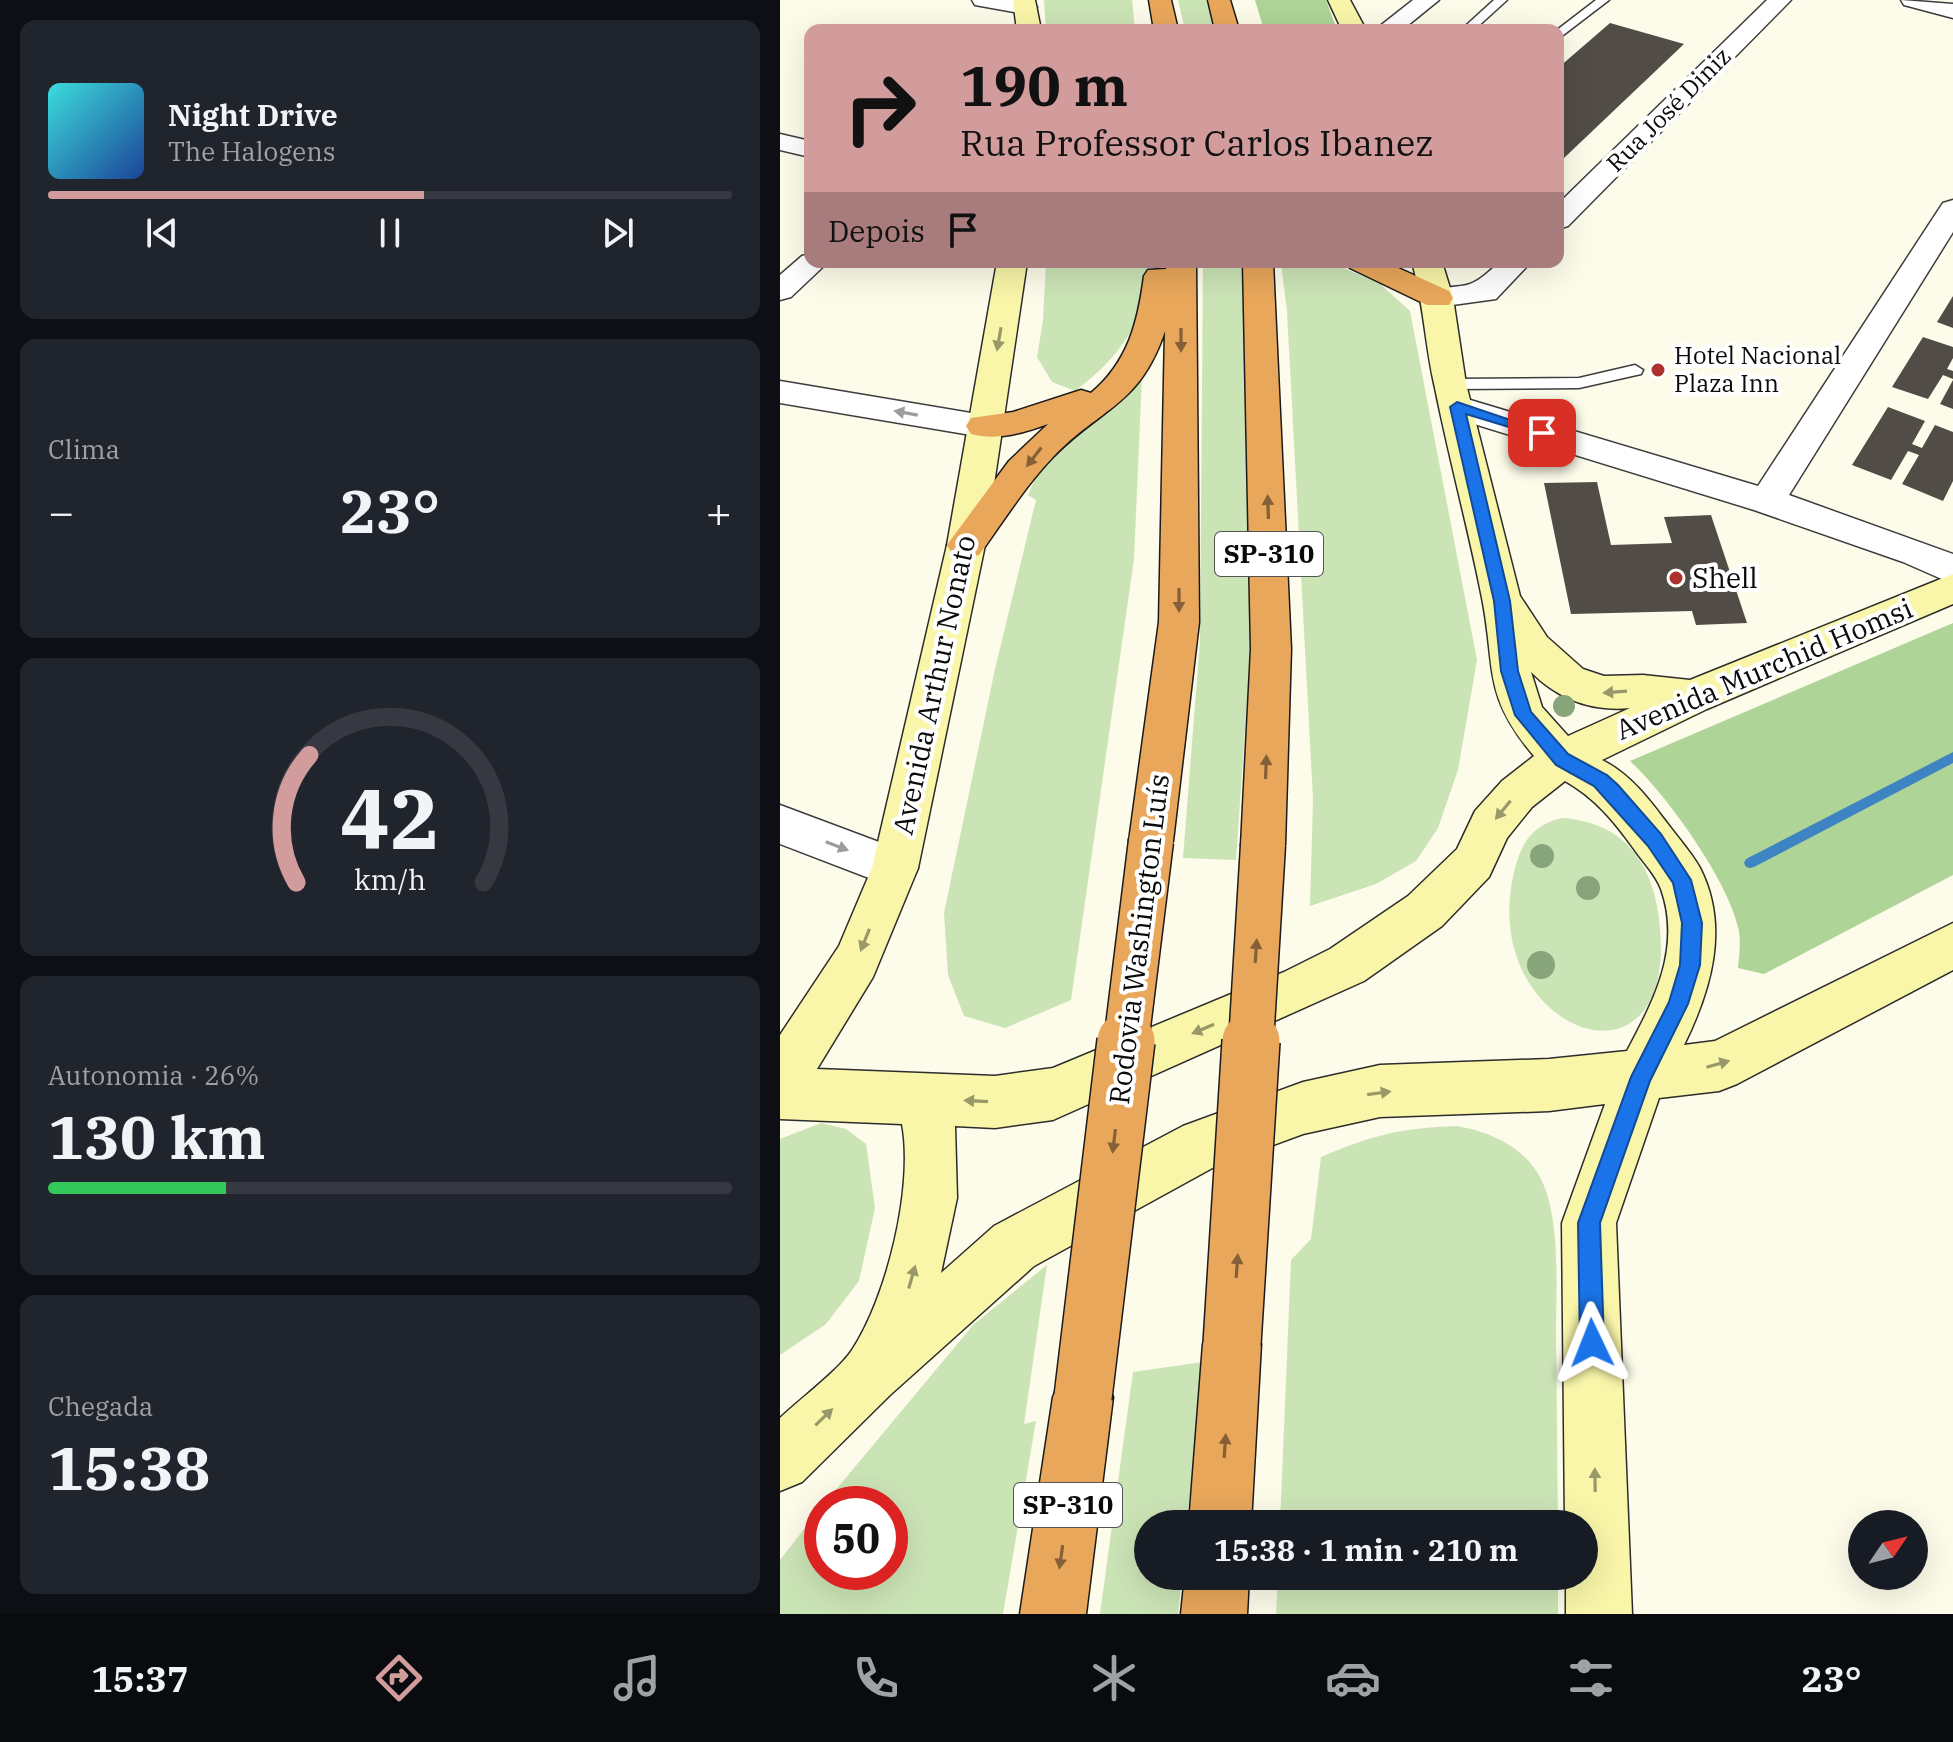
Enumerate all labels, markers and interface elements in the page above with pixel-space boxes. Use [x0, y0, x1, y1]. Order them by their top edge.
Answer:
street label: Rua José Diniz [1599, 40, 1737, 178]
text: 190 m [960, 49, 1128, 121]
icon: right [828, 56, 932, 160]
text: Night Drive [168, 95, 338, 134]
text: Rua Professor Carlos Ibanez [960, 119, 1433, 166]
text: The Halogens [168, 134, 336, 168]
icon: arrive [941, 208, 985, 252]
icon: previous [140, 211, 184, 255]
icon: pause [368, 211, 412, 255]
icon: next [596, 211, 640, 255]
text: Depois [828, 211, 925, 250]
one-way arrow [992, 327, 1004, 352]
one-way arrow [1175, 328, 1187, 353]
place label: Hotel Nacional Plaza Inn [1674, 339, 1841, 399]
marker: Hotel Nacional Plaza Inn [1649, 361, 1667, 379]
pin [1508, 399, 1576, 467]
one-way arrow [894, 407, 919, 419]
icon: arrive [1520, 411, 1564, 455]
text: Clima [48, 432, 120, 466]
one-way arrow [1025, 447, 1042, 468]
text: 23° [340, 471, 440, 550]
text: − [48, 483, 74, 540]
text: + [706, 483, 732, 540]
one-way arrow [1261, 494, 1274, 519]
street label: Avenida Arthur Nonato [884, 532, 983, 838]
road number: SP-310 [1215, 532, 1323, 576]
place label: Shell [1692, 559, 1758, 596]
marker: Shell [1667, 569, 1685, 587]
one-way arrow [1173, 588, 1185, 613]
street label: Avenida Murchid Homsi [1610, 589, 1918, 748]
one-way arrow [1602, 686, 1627, 699]
one-way arrow [1260, 754, 1273, 779]
text: 42 [340, 764, 440, 872]
street label: Rodovia Washington Luís [1100, 772, 1177, 1106]
one-way arrow [1495, 800, 1512, 820]
one-way arrow [825, 840, 849, 853]
text: km/h [354, 861, 426, 898]
one-way arrow [858, 928, 871, 952]
one-way arrow [1250, 938, 1263, 963]
one-way arrow [1191, 1023, 1215, 1036]
one-way arrow [1706, 1057, 1730, 1070]
text: Autonomia · 26% [48, 1058, 259, 1092]
one-way arrow [1367, 1086, 1392, 1099]
one-way arrow [963, 1095, 988, 1108]
text: 130 km [48, 1097, 266, 1176]
one-way arrow [1108, 1129, 1121, 1154]
one-way arrow [1231, 1253, 1244, 1278]
one-way arrow [906, 1265, 919, 1289]
position arrow [1550, 1301, 1634, 1385]
text: Chegada [48, 1389, 153, 1423]
one-way arrow [814, 1408, 833, 1427]
text: 15:38 [48, 1428, 210, 1507]
one-way arrow [1219, 1433, 1232, 1458]
one-way arrow [1589, 1467, 1602, 1492]
road number: SP-310 [1014, 1483, 1122, 1527]
speed limit sign: 50 [804, 1486, 908, 1590]
north arrow [1848, 1510, 1928, 1590]
map controls [1848, 1510, 1928, 1590]
text: 15:38 · 1 min · 210 m [1214, 1530, 1518, 1569]
one-way arrow [1054, 1545, 1067, 1570]
icon: directions [371, 1650, 427, 1706]
icon: music [609, 1650, 665, 1706]
icon: phone [848, 1650, 904, 1706]
icon: climate [1086, 1650, 1142, 1706]
icon: car [1325, 1650, 1381, 1706]
icon: filters [1563, 1650, 1619, 1706]
text: 15:37 [91, 1655, 189, 1702]
text: 23° [1802, 1655, 1862, 1702]

